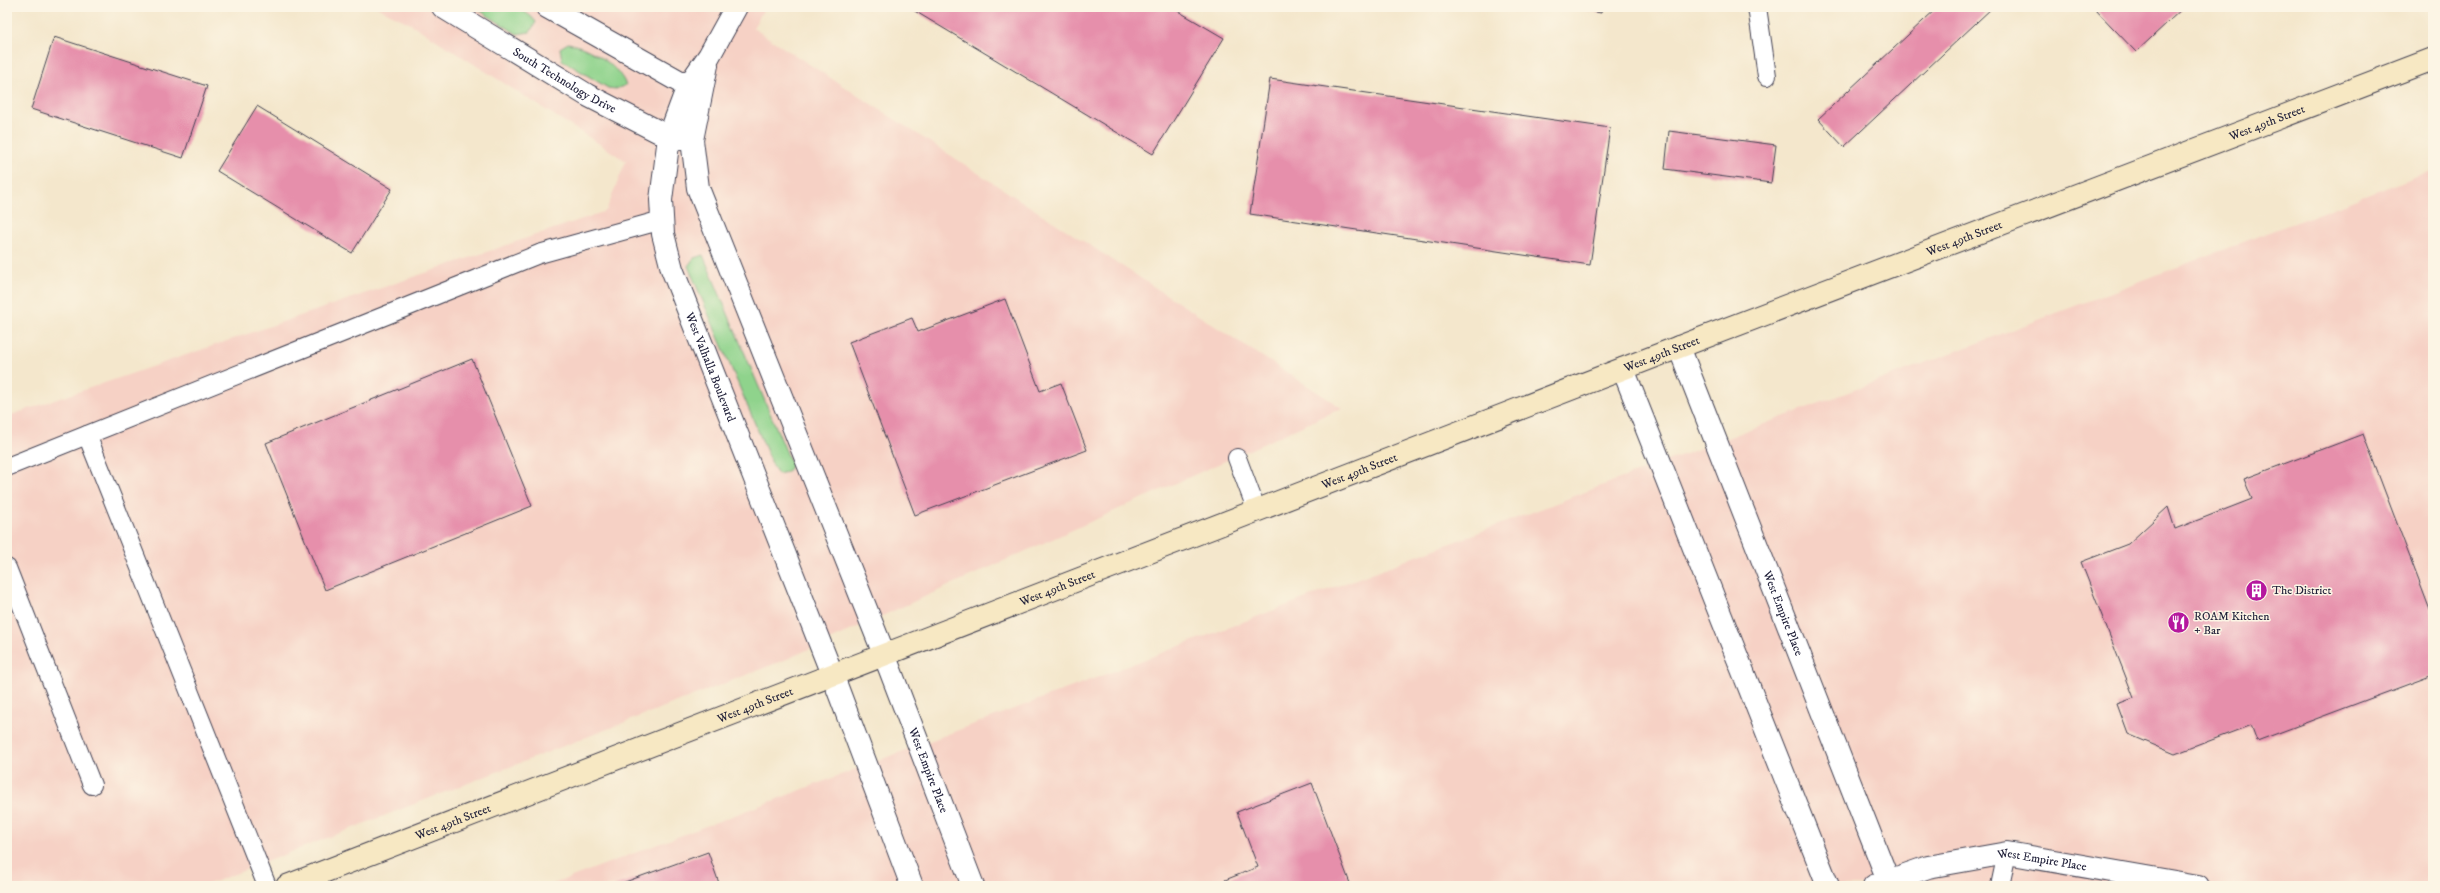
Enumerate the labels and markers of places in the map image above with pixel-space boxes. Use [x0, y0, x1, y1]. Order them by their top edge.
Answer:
building icon: The District [2244, 577, 2270, 603]
place label: The District [2272, 583, 2332, 598]
place label: ROAM Kitchen + Bar [2194, 609, 2270, 638]
restaurant icon: ROAM Kitchen + Bar [2166, 610, 2192, 636]

